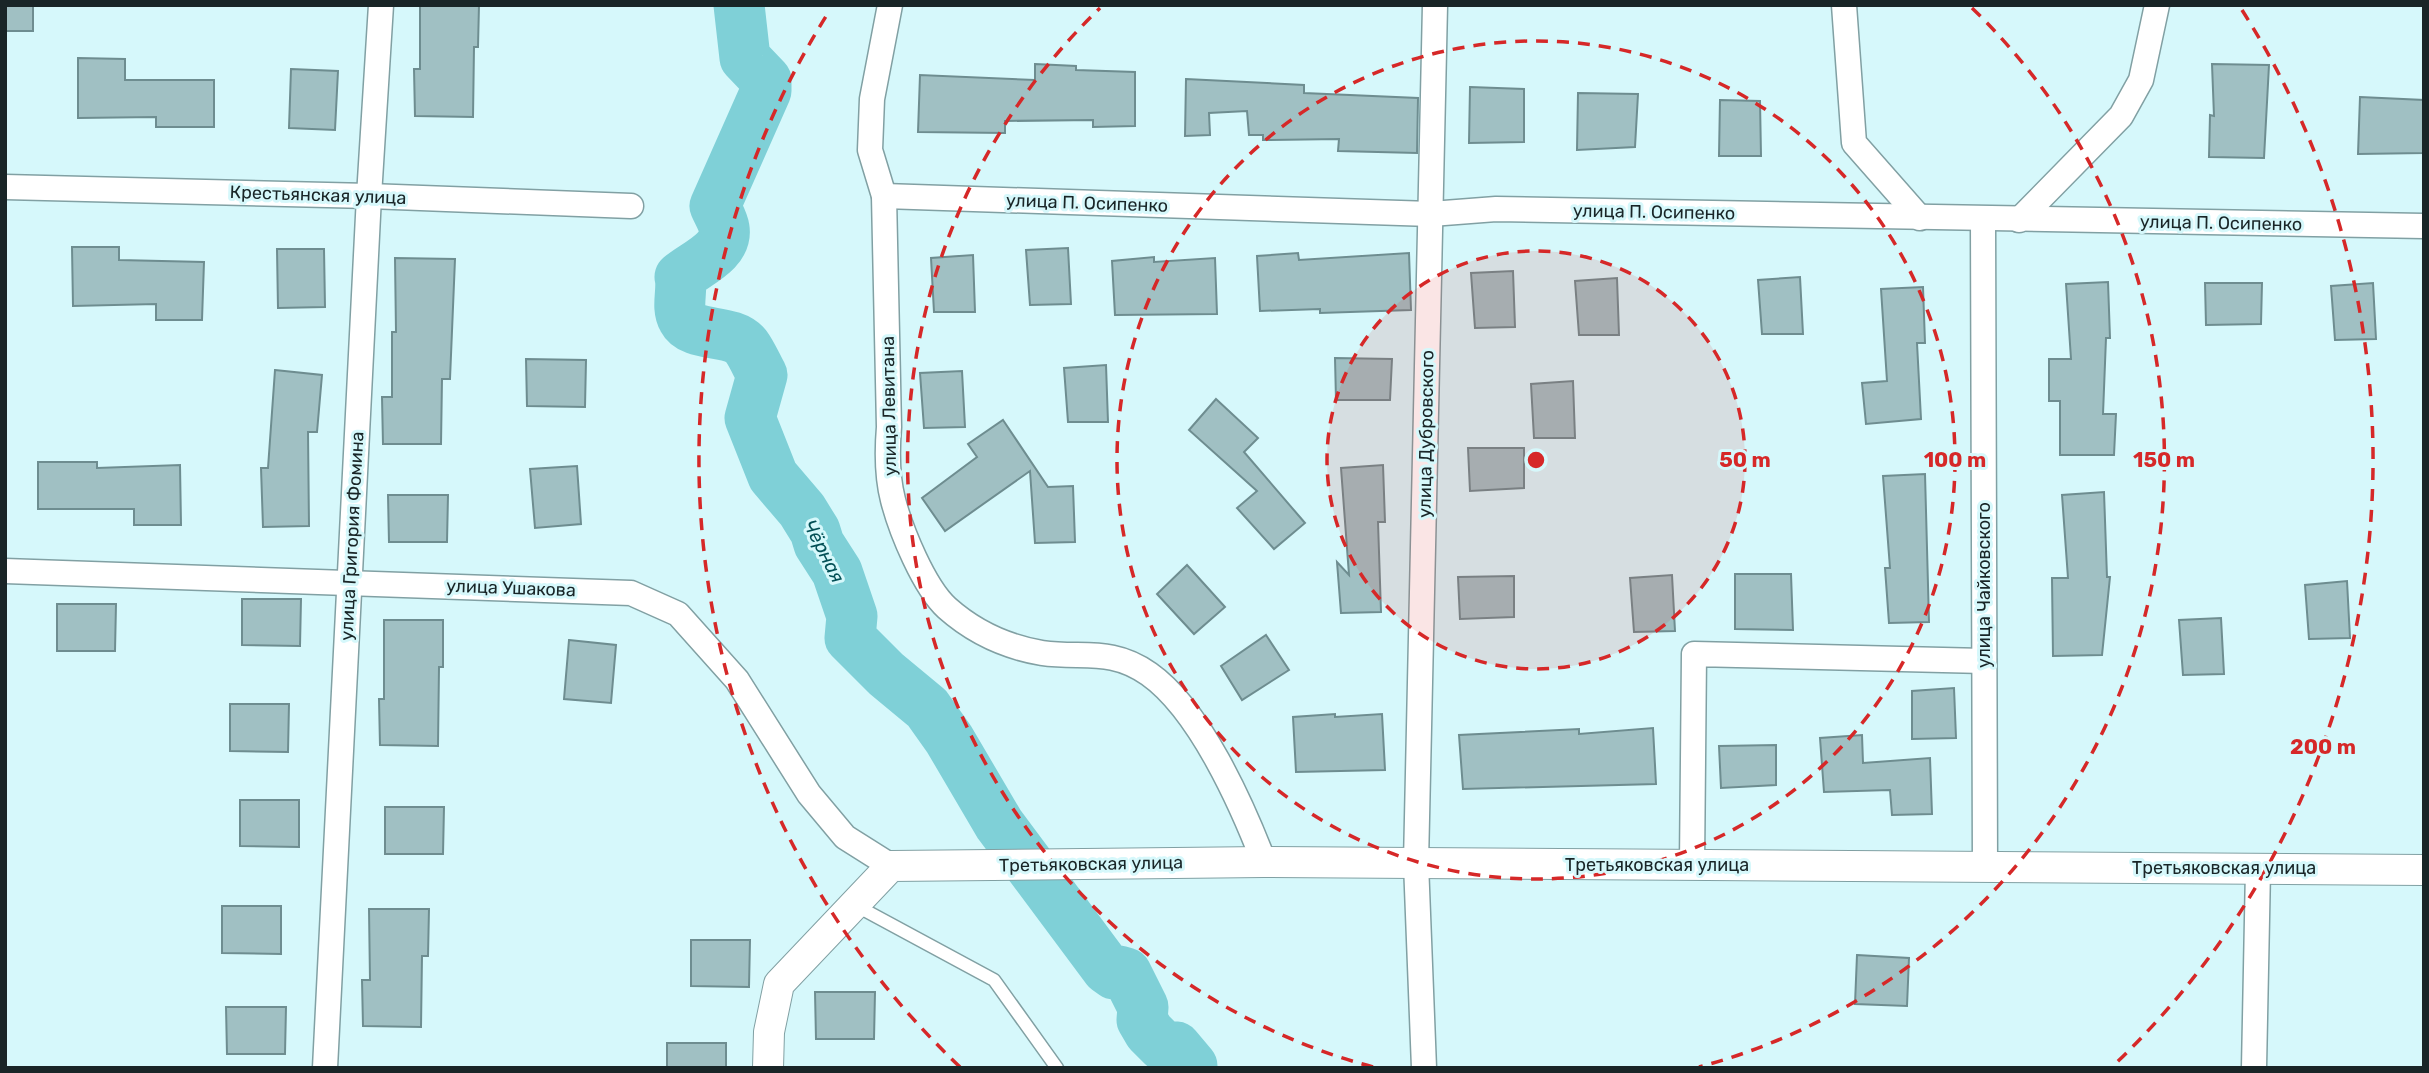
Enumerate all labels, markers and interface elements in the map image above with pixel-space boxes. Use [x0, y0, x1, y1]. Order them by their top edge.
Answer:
street label: Крестьянская улица [229, 181, 407, 209]
street label: улица П. Осипенко [1006, 189, 1168, 217]
street label: улица П. Осипенко [1573, 200, 1735, 224]
street label: улица П. Осипенко [2140, 211, 2302, 235]
street label: улица Левитана [877, 336, 901, 476]
street label: улица Дубровского [1414, 350, 1438, 518]
street label: улица Григория Фомина [336, 431, 368, 641]
text: 50 m [1719, 447, 1771, 472]
text: 100 m [1924, 447, 1986, 472]
text: 150 m [2133, 447, 2195, 472]
centre of rings [1524, 448, 1548, 472]
street label: улица Чайковского [1973, 502, 1995, 668]
water label: Чёрная [798, 516, 850, 586]
street label: улица Ушакова [446, 575, 576, 601]
text: 200 m [2290, 734, 2356, 759]
street label: Третьяковская улица [999, 851, 1183, 877]
street label: Третьяковская улица [1565, 854, 1749, 876]
street label: Третьяковская улица [2132, 857, 2316, 879]

